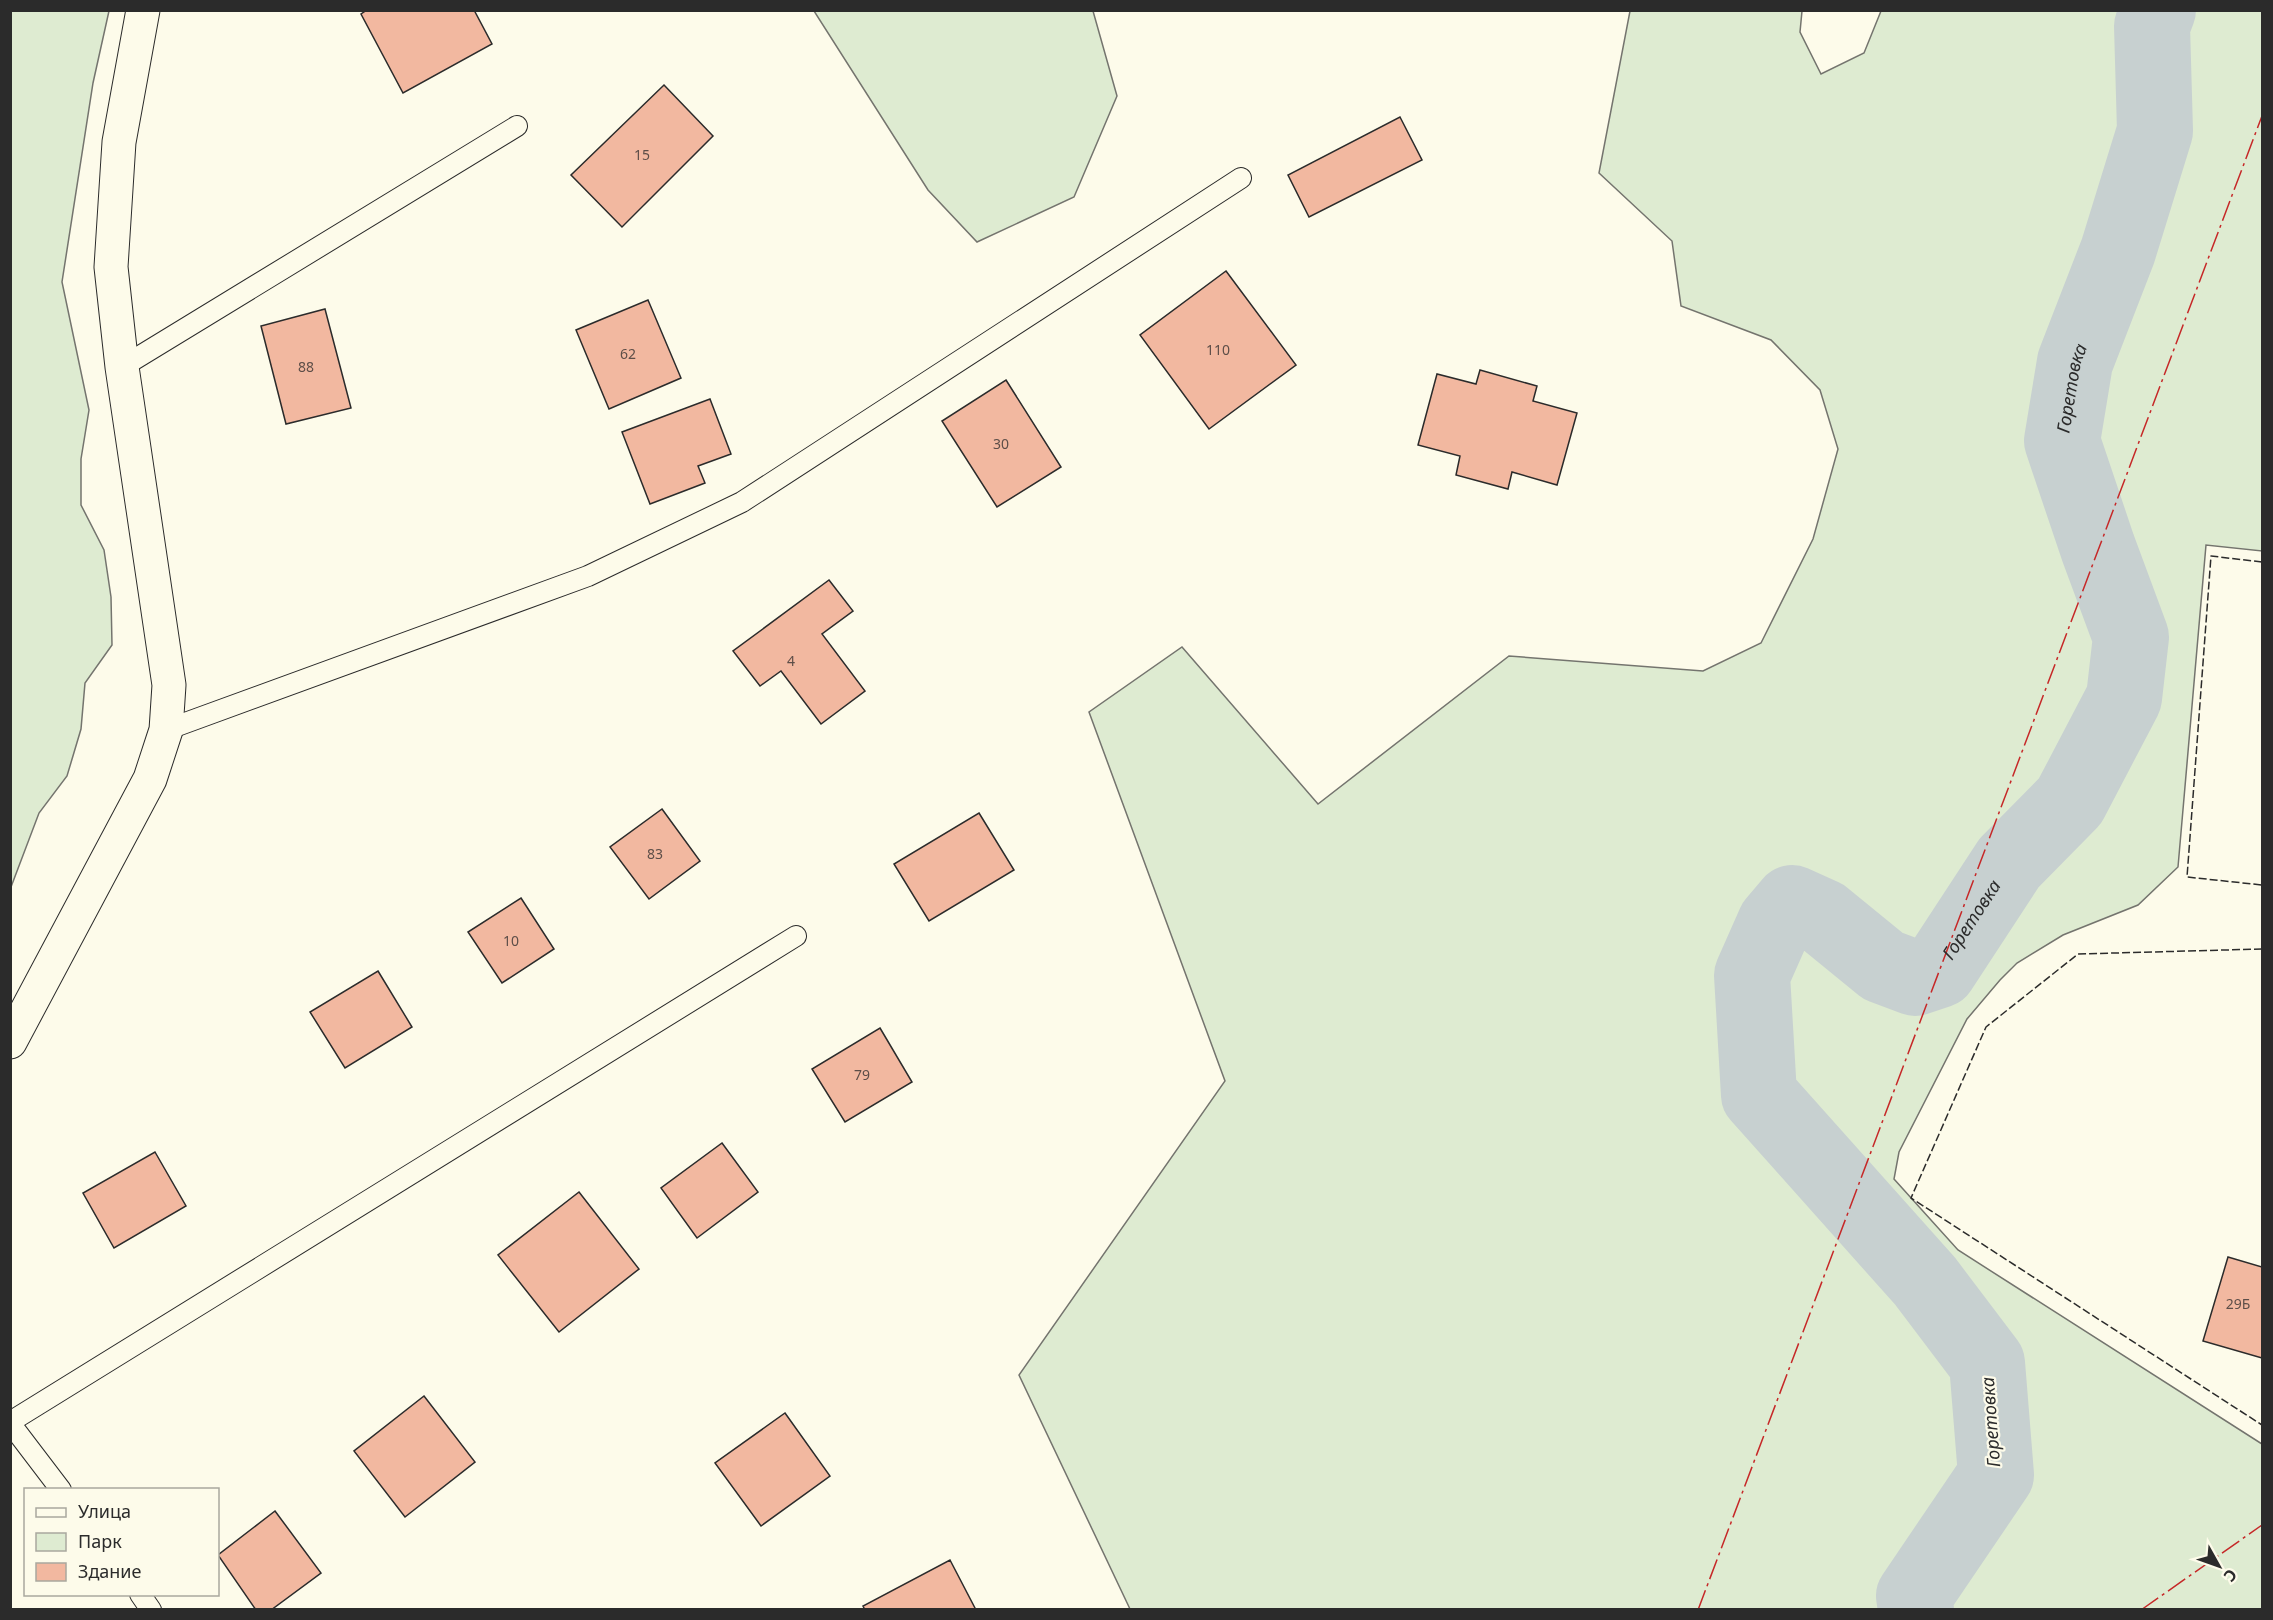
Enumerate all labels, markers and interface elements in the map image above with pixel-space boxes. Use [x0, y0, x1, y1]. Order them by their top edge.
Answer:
house number: 15 [634, 145, 650, 164]
house number: 110 [1206, 340, 1230, 359]
water label: Горетовка [2051, 340, 2092, 434]
house number: 62 [620, 344, 636, 363]
house number: 88 [298, 357, 314, 376]
house number: 30 [993, 434, 1009, 453]
house number: 4 [787, 651, 795, 670]
house number: 83 [647, 844, 663, 863]
water label: Горетовка [1936, 875, 2006, 964]
house number: 10 [503, 931, 519, 950]
house number: 79 [854, 1065, 870, 1084]
house number: 29Б [2226, 1294, 2250, 1313]
water label: Горетовка [1975, 1376, 2005, 1468]
legend [24, 1488, 219, 1596]
text: Улица [78, 1499, 131, 1523]
text: Парк [78, 1529, 122, 1553]
north arrow [2189, 1536, 2249, 1596]
text: Здание [78, 1559, 142, 1583]
text: С [2219, 1565, 2242, 1587]

